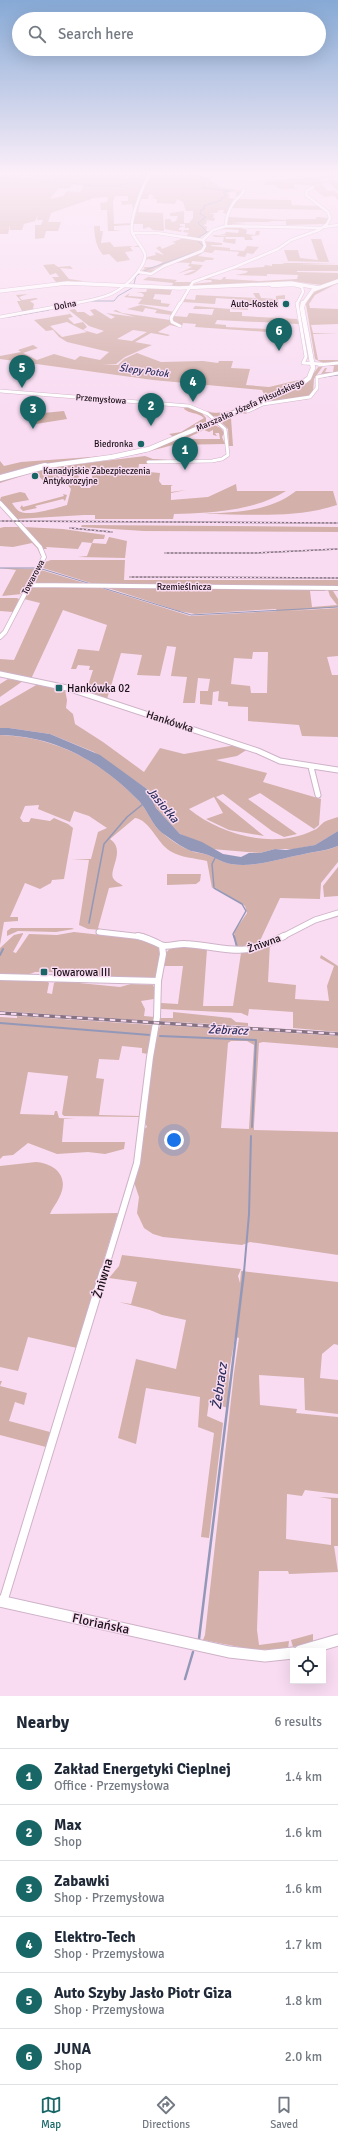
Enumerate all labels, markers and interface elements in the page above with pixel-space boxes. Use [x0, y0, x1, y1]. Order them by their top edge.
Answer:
search box [12, 12, 326, 56]
icon: search [26, 23, 48, 45]
text: Search here [58, 25, 134, 43]
street label: Dolna [53, 298, 78, 313]
place label: Auto-Kostek [231, 299, 278, 310]
marker: Auto-Kostek [281, 299, 291, 309]
pin: 6 [266, 318, 292, 351]
pin: 5 [9, 355, 35, 388]
water label: Ślepy Potok [118, 361, 170, 380]
pin: 4 [180, 369, 206, 402]
street label: Marszałka Józefa Piłsudskiego [194, 376, 306, 434]
street label: Przemysłowa [75, 392, 127, 407]
pin: 2 [138, 393, 164, 426]
pin: 3 [20, 396, 46, 429]
pin: 1 [172, 437, 198, 470]
place label: Biedronka [94, 439, 133, 450]
marker: Biedronka [136, 439, 146, 449]
place label: Kanadyjskie Zabezpieczenia Antykorozyjne [43, 466, 151, 487]
marker: Kanadyjskie Zabezpieczenia Antykorozyjne [30, 471, 40, 481]
street label: Towarowa [20, 558, 47, 597]
street label: Rzemieślnicza [157, 582, 212, 593]
place label: Hankówka 02 [67, 682, 130, 695]
marker: Hankówka 02 [54, 683, 64, 693]
street label: Hankówka [145, 708, 196, 735]
water label: Jasiołka [143, 784, 182, 827]
street label: Żniwna [245, 930, 283, 955]
place label: Towarowa III [52, 966, 111, 979]
marker: Towarowa III [39, 967, 49, 977]
water label: Żebracz [208, 1022, 250, 1039]
your location [164, 1130, 184, 1150]
street label: Żniwna [89, 1256, 117, 1300]
water label: Żebracz [208, 1360, 231, 1410]
street label: Floriańska [71, 1610, 131, 1638]
map controls [290, 1648, 326, 1684]
button: locate [290, 1648, 326, 1684]
text: Nearby [16, 1712, 69, 1733]
text: 6 results [274, 1714, 322, 1730]
text: Zakład Energetyki Cieplnej [54, 1760, 231, 1778]
text: 1 [25, 1769, 33, 1785]
text: 1.4 km [285, 1769, 322, 1785]
text: Office · Przemysłowa [54, 1778, 169, 1794]
text: Max [54, 1816, 81, 1834]
text: 2 [25, 1825, 33, 1841]
text: 1.6 km [285, 1825, 322, 1841]
text: Shop [54, 1834, 82, 1850]
text: Zabawki [54, 1872, 109, 1890]
text: 3 [25, 1881, 33, 1897]
text: 1.6 km [285, 1881, 322, 1897]
text: Shop · Przemysłowa [54, 1890, 165, 1906]
text: Elektro-Tech [54, 1928, 136, 1946]
text: 4 [25, 1937, 33, 1953]
text: 1.7 km [285, 1937, 322, 1953]
text: Shop · Przemysłowa [54, 1946, 165, 1962]
text: Auto Szyby Jasło Piotr Giza [54, 1984, 232, 2002]
text: 5 [25, 1993, 33, 2009]
text: 1.8 km [285, 1993, 322, 2009]
text: Shop · Przemysłowa [54, 2002, 165, 2018]
text: JUNA [54, 2040, 91, 2058]
text: 6 [25, 2049, 33, 2065]
text: 2.0 km [285, 2049, 322, 2065]
text: Shop [54, 2058, 82, 2074]
tab: Map [40, 2094, 62, 2131]
tab: Directions [142, 2094, 190, 2131]
tab: Saved [270, 2094, 298, 2131]

